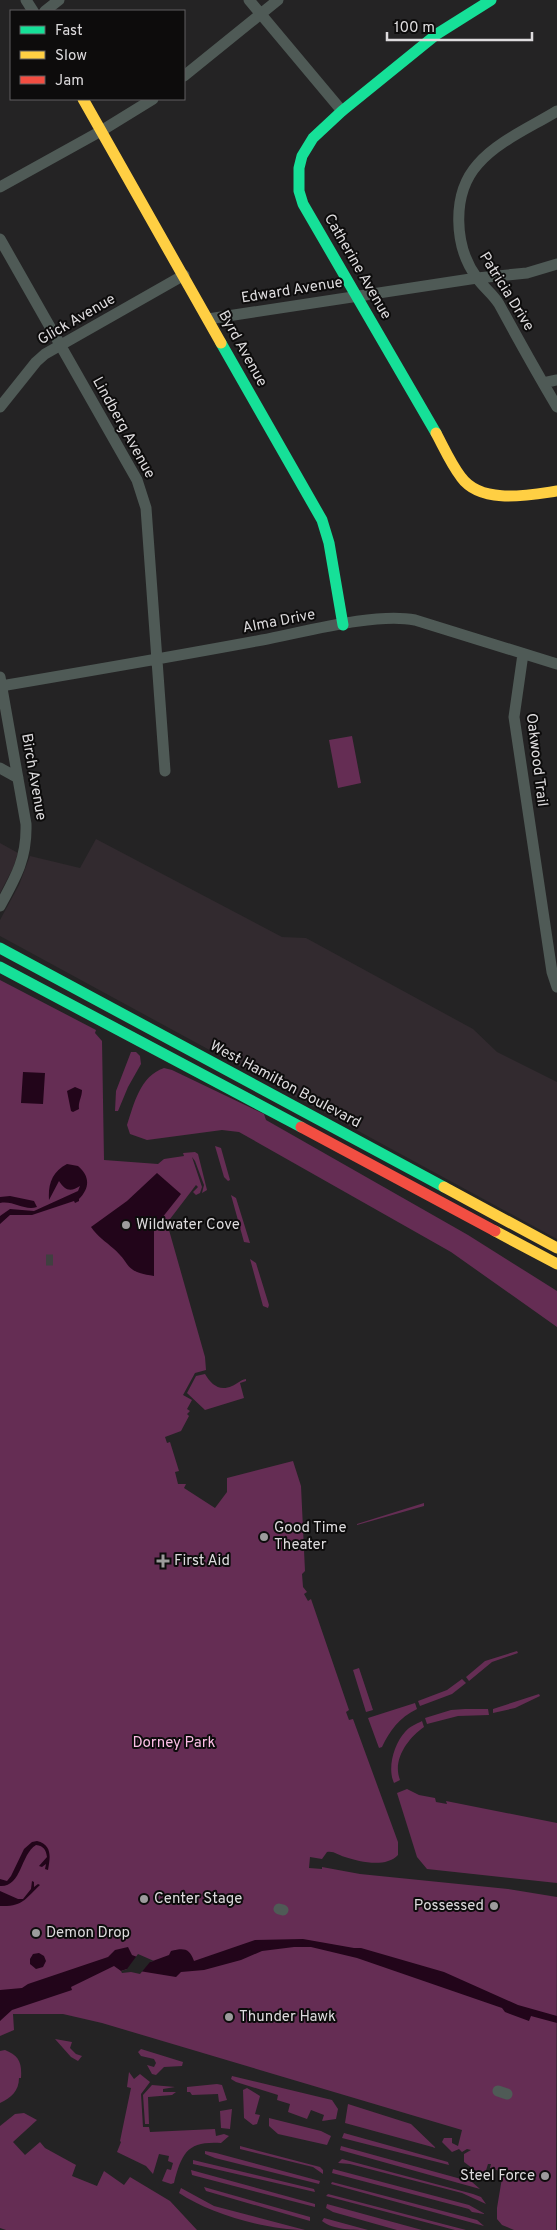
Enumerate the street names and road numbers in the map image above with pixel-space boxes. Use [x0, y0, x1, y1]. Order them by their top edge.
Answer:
street label: Catherine Avenue [319, 211, 395, 323]
street label: Patricia Drive [474, 249, 538, 335]
street label: Edward Avenue [240, 274, 344, 308]
street label: Glick Avenue [35, 290, 119, 350]
street label: Byrd Avenue [213, 307, 271, 391]
street label: Lindberg Avenue [87, 374, 159, 482]
street label: Alma Drive [241, 606, 317, 638]
street label: Oakwood Trail [521, 712, 551, 808]
street label: Birch Avenue [16, 732, 50, 822]
street label: West Hamilton Boulevard [206, 1037, 364, 1133]

